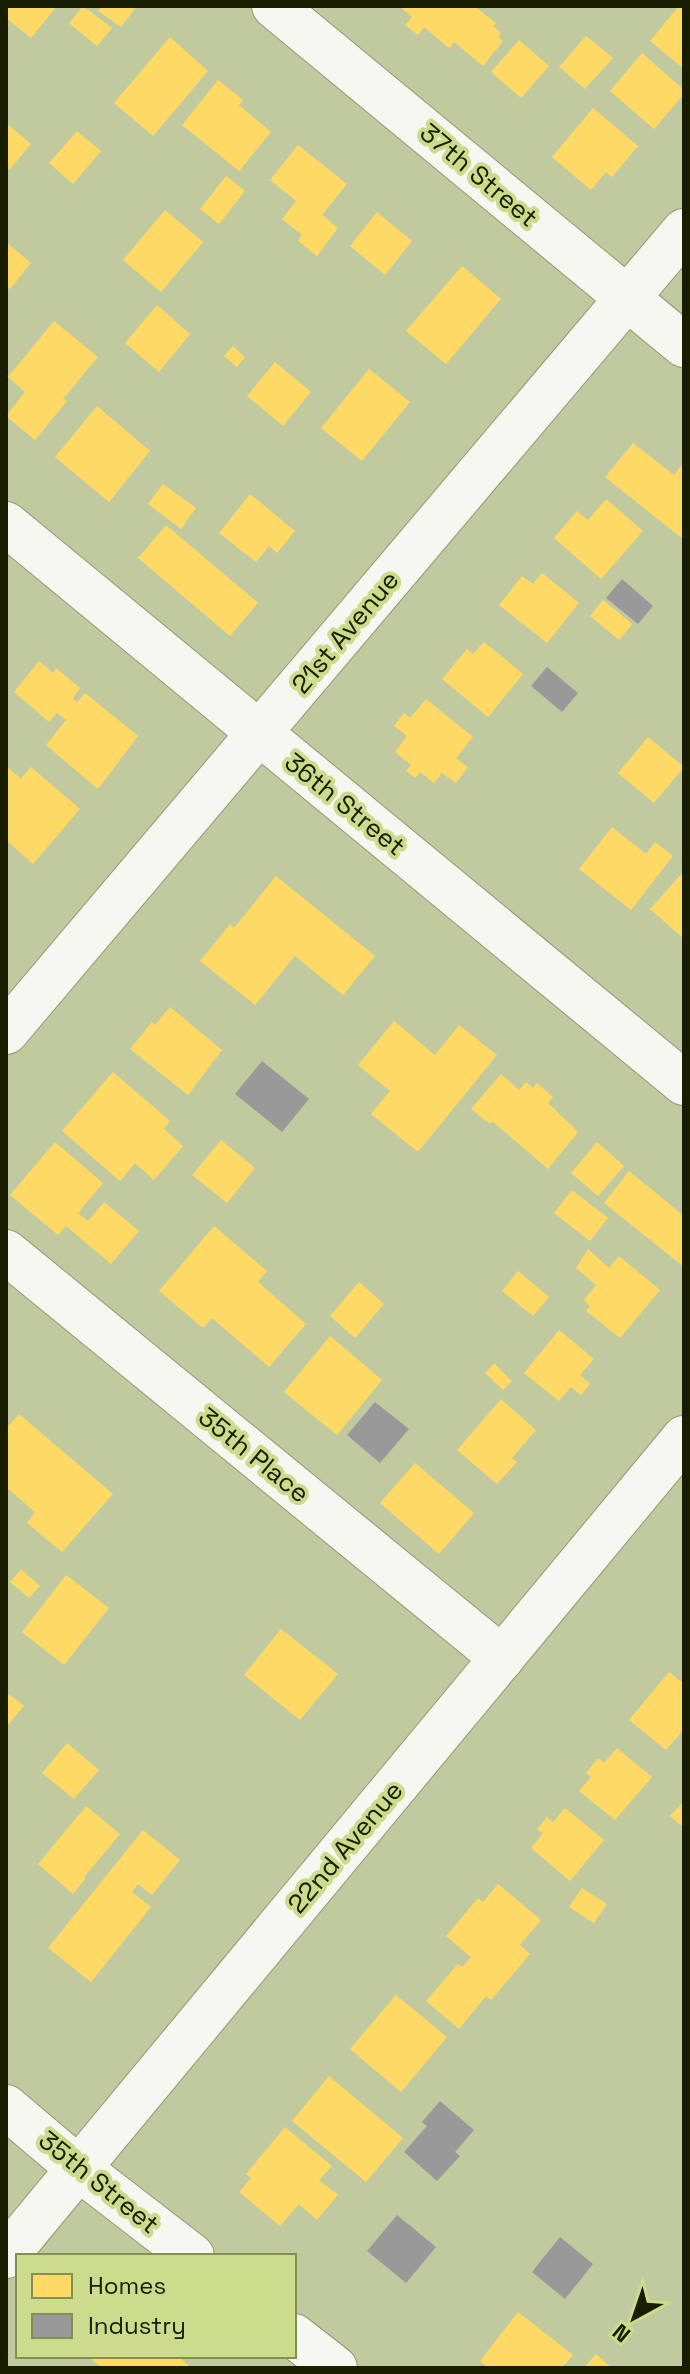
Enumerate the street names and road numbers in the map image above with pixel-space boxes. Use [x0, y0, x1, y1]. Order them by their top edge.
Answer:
street label: 37th Street [413, 116, 545, 234]
street label: 21st Avenue [284, 564, 406, 700]
street label: 36th Street [278, 745, 412, 863]
street label: 35th Place [191, 1400, 317, 1510]
street label: 22nd Avenue [280, 1774, 410, 1920]
street label: 35th Street [32, 2123, 166, 2241]

